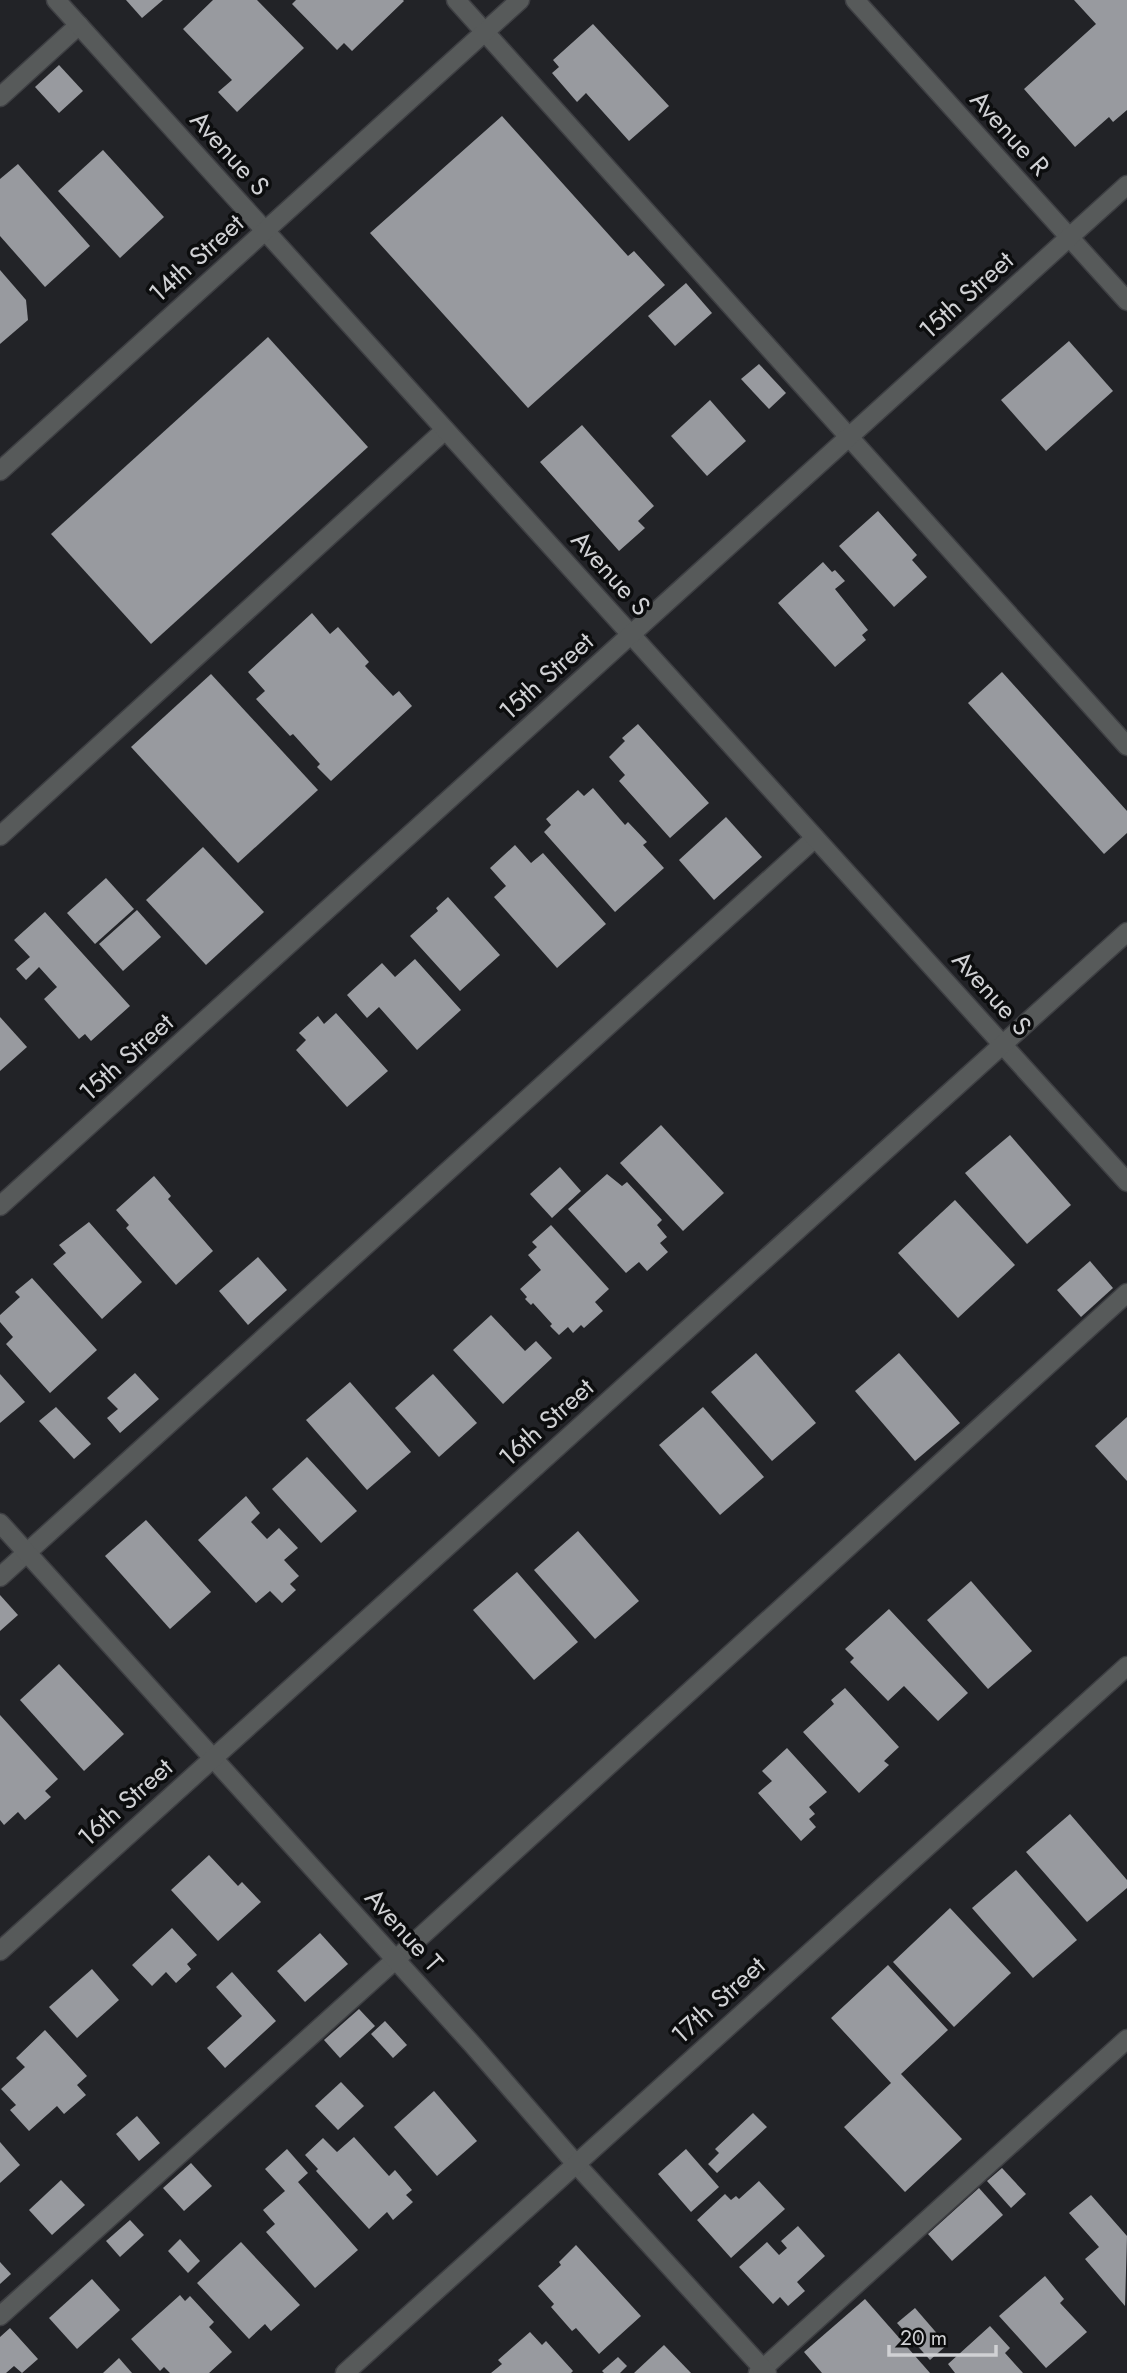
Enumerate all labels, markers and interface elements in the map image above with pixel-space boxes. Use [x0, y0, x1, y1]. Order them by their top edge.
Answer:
street label: Avenue R [961, 82, 1059, 184]
street label: Avenue S [181, 102, 279, 204]
street label: 14th Street [140, 204, 253, 311]
street label: 15th Street [910, 242, 1022, 348]
street label: Avenue S [562, 522, 660, 624]
street label: 15th Street [490, 623, 602, 729]
street label: Avenue S [943, 942, 1041, 1044]
street label: 15th Street [70, 1004, 182, 1110]
street label: 16th Street [490, 1368, 603, 1475]
street label: 16th Street [69, 1748, 182, 1855]
street label: Avenue T [356, 1880, 452, 1980]
street label: 17th Street [663, 1947, 774, 2053]
scale bar [889, 2314, 996, 2358]
text: 20 m [900, 2323, 947, 2353]

